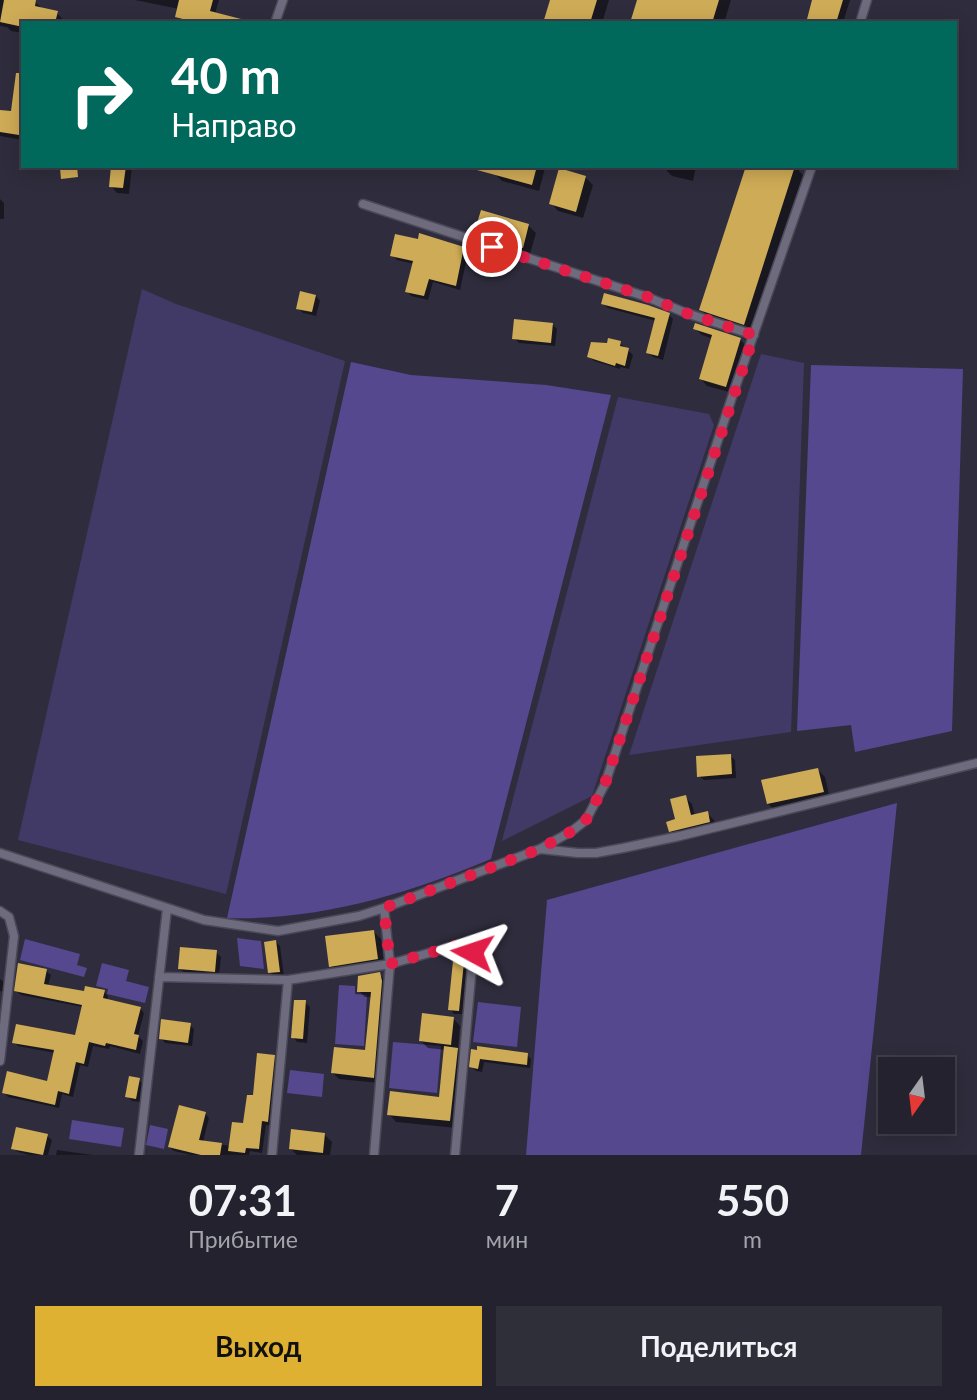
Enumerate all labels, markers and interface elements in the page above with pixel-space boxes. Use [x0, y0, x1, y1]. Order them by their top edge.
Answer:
text: 40 m [171, 46, 281, 104]
icon: right [56, 49, 147, 140]
text: Направо [171, 105, 297, 144]
pin [462, 217, 522, 277]
icon: arrive [473, 228, 511, 266]
position arrow [435, 915, 509, 989]
north arrow [878, 1057, 956, 1134]
map controls [878, 1057, 955, 1134]
text: 07:31 [189, 1175, 297, 1225]
text: 7 [495, 1175, 519, 1225]
text: 550 [716, 1175, 789, 1225]
text: Прибытие [188, 1225, 298, 1253]
text: мин [486, 1225, 528, 1253]
text: m [743, 1225, 762, 1253]
button: Выход [35, 1306, 482, 1386]
button: Поделиться [496, 1306, 942, 1386]

